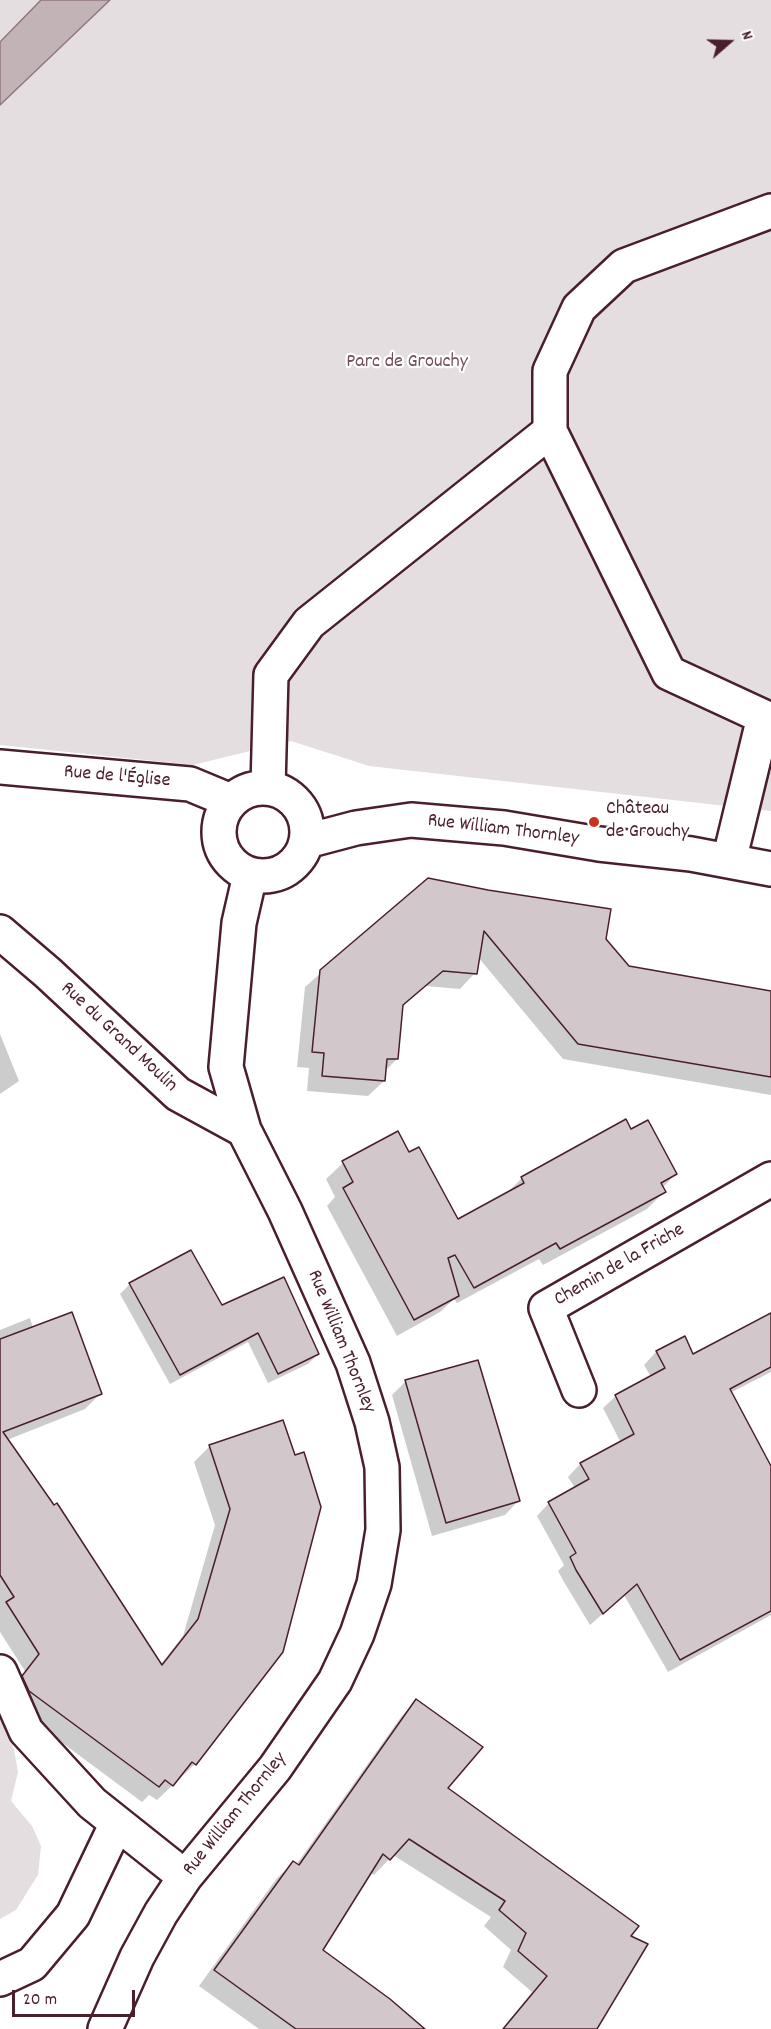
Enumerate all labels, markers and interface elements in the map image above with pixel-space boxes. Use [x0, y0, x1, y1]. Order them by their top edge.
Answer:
north arrow [699, 12, 759, 72]
text: N [734, 28, 759, 43]
park label: Parc de Grouchy [346, 351, 468, 375]
street label: Rue de l'Église [63, 761, 171, 795]
place label: Château de Grouchy [606, 798, 689, 845]
street label: Rue William Thornley [426, 810, 580, 852]
marker: Château de Grouchy [587, 815, 601, 829]
street label: Rue du Grand Moulin [54, 978, 182, 1098]
street label: Chemin de la Friche [551, 1219, 689, 1313]
street label: Rue William Thornley [300, 1267, 380, 1417]
street label: Rue William Thornley [179, 1748, 293, 1882]
scale bar [15, 1978, 138, 2016]
text: 20 m [23, 1988, 57, 2013]

